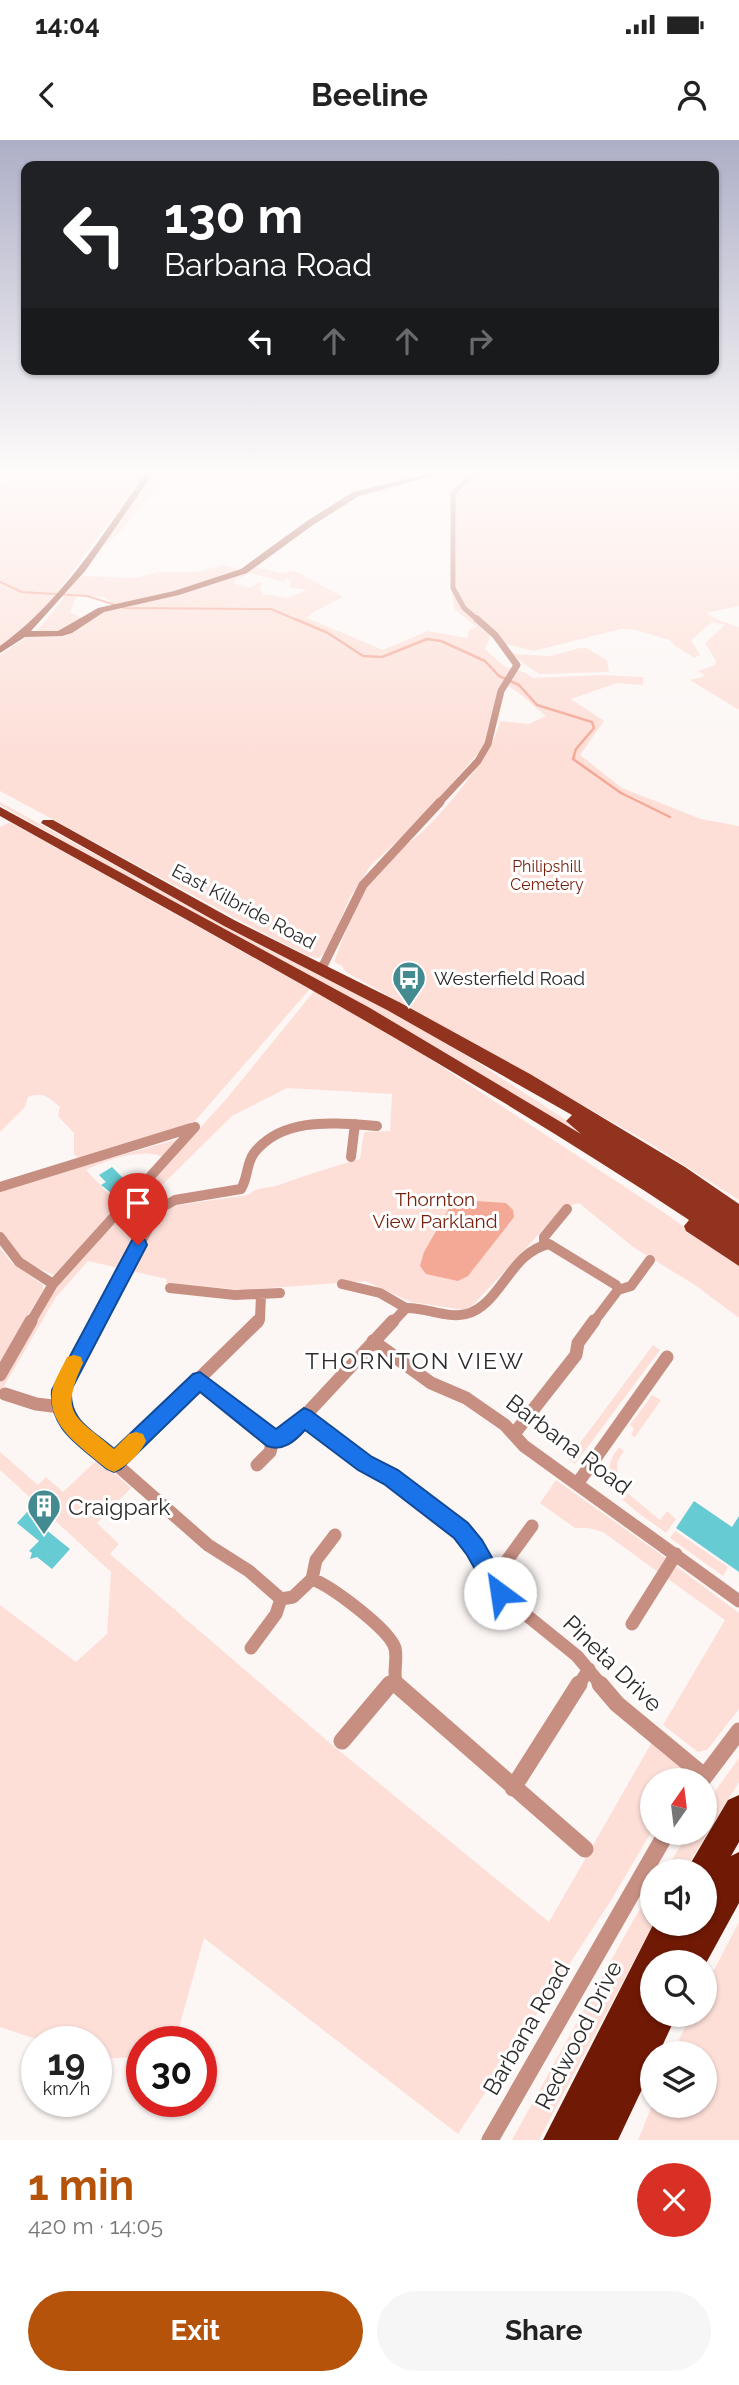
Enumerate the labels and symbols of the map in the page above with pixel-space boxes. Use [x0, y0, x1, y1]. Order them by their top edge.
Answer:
park label: Philipshill Cemetery [510, 857, 584, 894]
street label: East Kilbride Road [168, 859, 320, 953]
bus stop icon: Westerfield Road [390, 959, 428, 1008]
place label: Westerfield Road [434, 967, 585, 989]
pin [108, 1173, 168, 1245]
park label: Thornton View Parkland [373, 1188, 497, 1232]
district label: THORNTON VIEW [305, 1347, 525, 1374]
street label: Barbana Road [501, 1388, 637, 1500]
building icon: Craigpark [25, 1487, 63, 1536]
place label: Craigpark [68, 1493, 171, 1520]
position arrow [463, 1556, 537, 1630]
street label: Pineta Drive [558, 1609, 668, 1717]
north arrow [640, 1768, 718, 1844]
street label: Barbana Road [477, 1956, 575, 2100]
street label: Redwood Drive [529, 1956, 627, 2114]
speed limit sign: 30 [126, 2026, 217, 2117]

